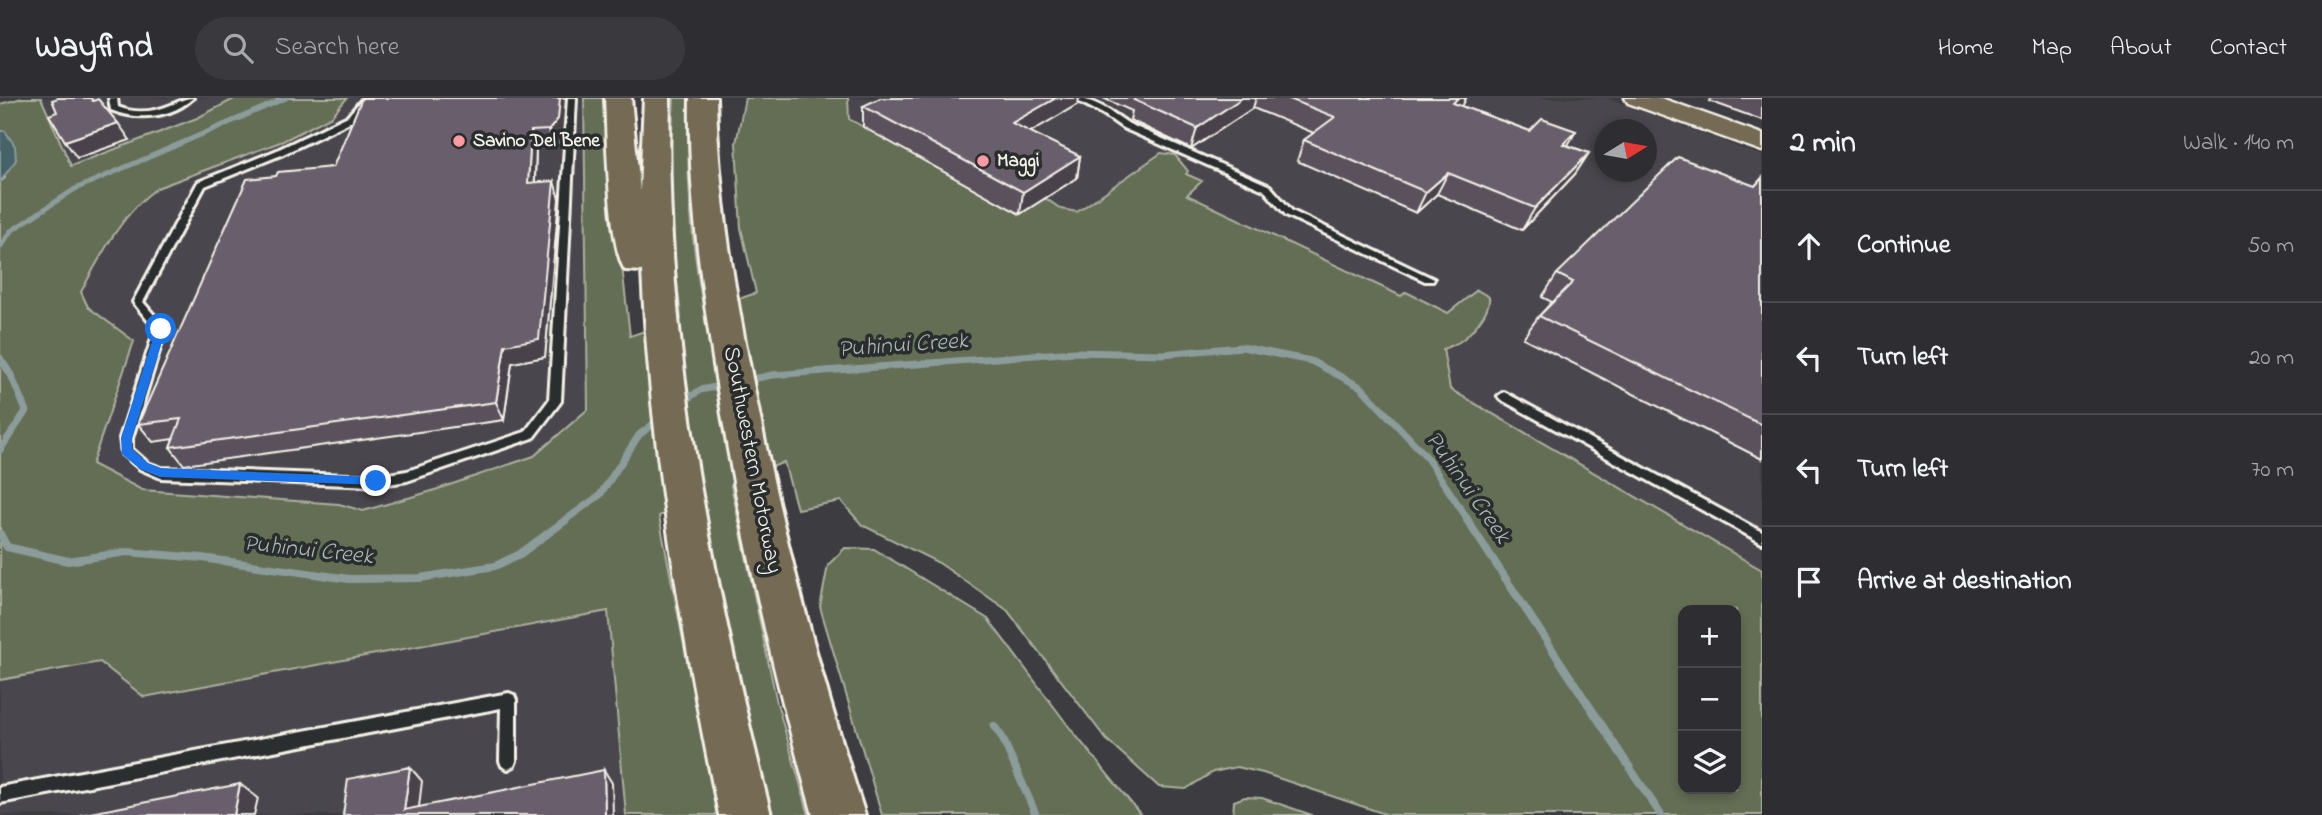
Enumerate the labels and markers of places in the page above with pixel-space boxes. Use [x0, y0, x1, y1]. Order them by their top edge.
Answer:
place label: Savino Del Bene [473, 128, 600, 155]
marker: Savino Del Bene [451, 133, 467, 149]
place label: Maggi [997, 148, 1039, 177]
marker: Maggi [975, 153, 991, 169]

